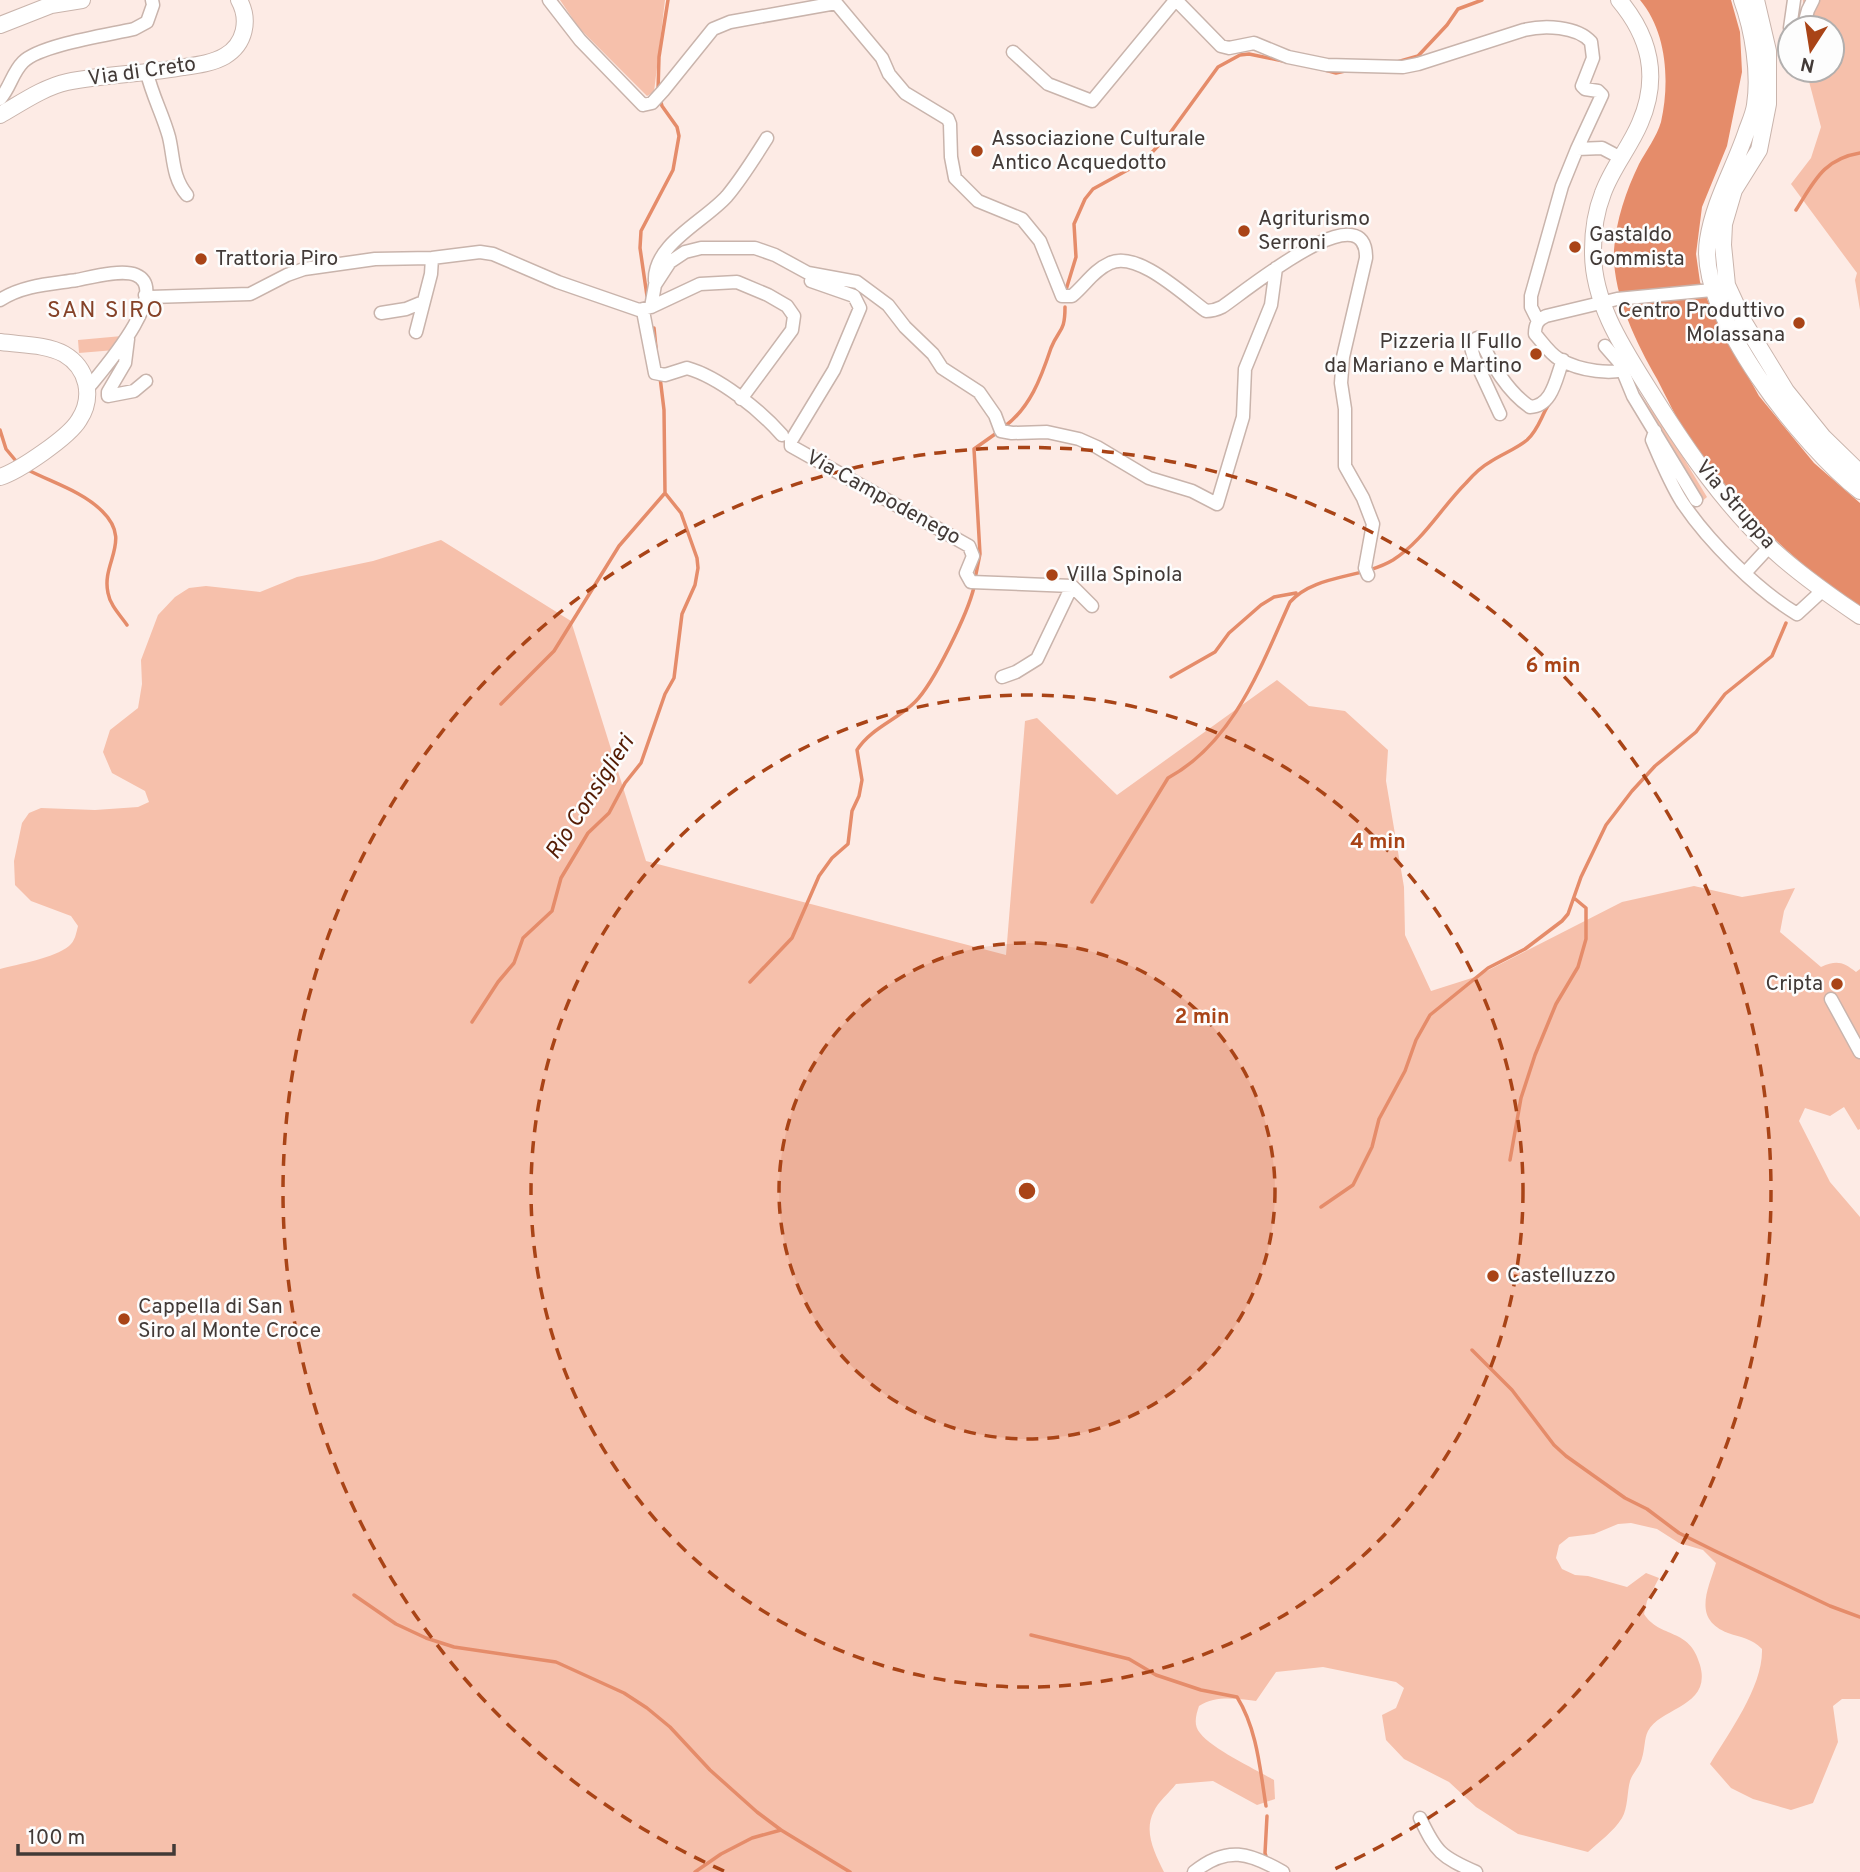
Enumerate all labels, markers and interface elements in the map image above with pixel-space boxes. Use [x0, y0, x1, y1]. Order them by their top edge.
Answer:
north arrow [1776, 14, 1846, 84]
street label: Via di Creto [86, 51, 198, 93]
text: N [1799, 51, 1817, 77]
place label: Associazione Culturale Antico Acquedotto [991, 126, 1205, 177]
marker: Associazione Culturale Antico Acquedotto [969, 143, 985, 159]
place label: Agriturismo Serroni [1258, 206, 1370, 257]
place label: Gastaldo Gommista [1589, 222, 1685, 273]
marker: Agriturismo Serroni [1236, 223, 1252, 239]
marker: Gastaldo Gommista [1567, 239, 1583, 255]
place label: Trattoria Piro [215, 246, 338, 273]
marker: Trattoria Piro [193, 251, 209, 267]
district label: SAN SIRO [47, 297, 165, 326]
place label: Centro Produttivo Molassana [1618, 298, 1785, 349]
marker: Centro Produttivo Molassana [1791, 315, 1807, 331]
place label: Pizzeria Il Fullo da Mariano e Martino [1324, 329, 1522, 380]
marker: Pizzeria Il Fullo da Mariano e Martino [1528, 346, 1544, 362]
street label: Via Campodenego [801, 444, 965, 552]
street label: Via Struppa [1689, 455, 1781, 555]
place label: Villa Spinola [1066, 562, 1182, 589]
marker: Villa Spinola [1044, 567, 1060, 583]
text: 6 min [1526, 653, 1580, 680]
water label: Rio Consiglieri [540, 729, 643, 866]
text: 4 min [1350, 829, 1406, 856]
place label: Cripta [1766, 971, 1823, 998]
marker: Cripta [1829, 976, 1845, 992]
text: 2 min [1175, 1004, 1229, 1031]
centre of rings [1015, 1179, 1039, 1203]
place label: Castelluzzo [1507, 1263, 1616, 1290]
marker: Castelluzzo [1485, 1268, 1501, 1284]
place label: Cappella di San Siro al Monte Croce [138, 1294, 321, 1345]
marker: Cappella di San Siro al Monte Croce [116, 1311, 132, 1327]
scale bar [18, 1812, 173, 1856]
text: 100 m [28, 1825, 85, 1852]

